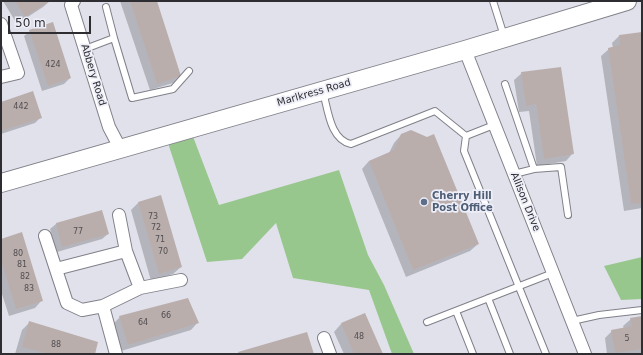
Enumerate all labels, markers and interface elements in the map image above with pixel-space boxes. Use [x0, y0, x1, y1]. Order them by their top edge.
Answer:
scale bar [10, 8, 93, 34]
text: 50 m [15, 16, 46, 30]
street label: Abbery Road [78, 43, 108, 107]
house number: 424 [45, 60, 61, 70]
street label: Marlkress Road [276, 77, 352, 109]
house number: 442 [13, 102, 29, 112]
street label: Allison Drive [508, 171, 542, 233]
place label: Cherry Hill Post Office [432, 190, 493, 214]
marker: Cherry Hill Post Office [419, 197, 429, 207]
house number: 73 [148, 212, 158, 222]
house number: 72 [151, 223, 161, 233]
house number: 77 [73, 227, 83, 237]
house number: 71 [155, 235, 165, 245]
house number: 70 [158, 247, 168, 257]
house number: 80 [13, 249, 23, 259]
house number: 81 [17, 260, 27, 270]
house number: 82 [20, 272, 30, 282]
house number: 83 [24, 284, 34, 294]
house number: 66 [161, 311, 171, 321]
house number: 64 [138, 318, 148, 328]
house number: 48 [354, 332, 364, 342]
house number: 5 [624, 334, 630, 344]
house number: 88 [51, 340, 61, 350]

